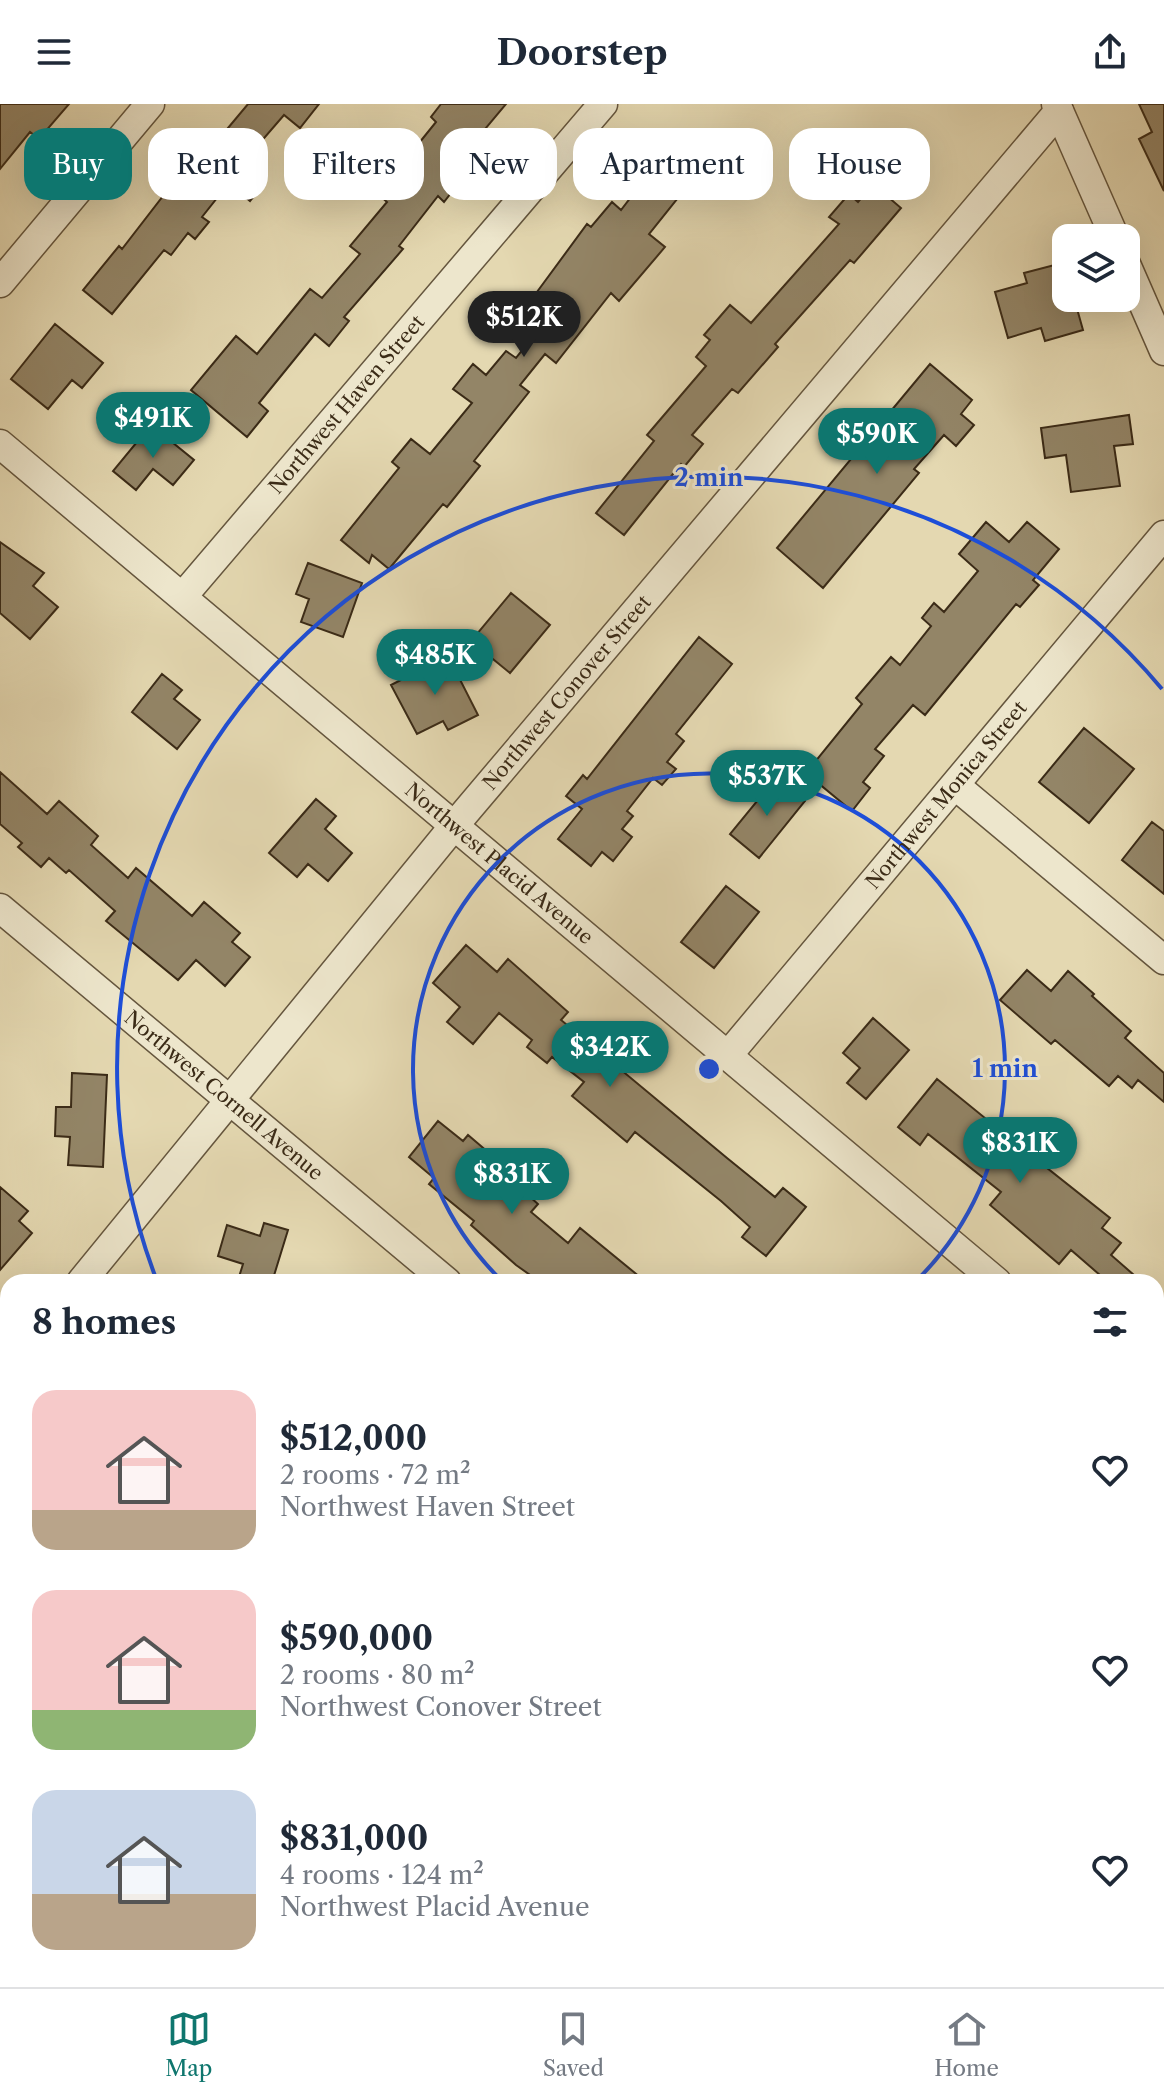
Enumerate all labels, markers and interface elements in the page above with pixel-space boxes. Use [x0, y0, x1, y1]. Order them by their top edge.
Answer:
icon: menu [32, 30, 76, 74]
text: Doorstep [496, 30, 668, 74]
icon: share [1088, 30, 1132, 74]
chip: Buy [24, 128, 132, 200]
chip: Rent [148, 128, 268, 200]
chip: Filters [284, 128, 424, 200]
chip: New [440, 128, 557, 200]
chip: Apartment [573, 128, 773, 200]
chip: House [789, 128, 930, 200]
map controls [1052, 224, 1140, 312]
button: layers [1052, 224, 1140, 312]
pin: $512K [468, 291, 580, 359]
text: $512K [486, 301, 562, 333]
street label: Northwest Haven Street [264, 310, 429, 499]
pin: $491K [97, 392, 209, 460]
text: $491K [114, 402, 192, 434]
pin: $590K [821, 408, 933, 476]
text: $590K [836, 418, 918, 450]
text: 2 min [674, 463, 744, 492]
street label: Northwest Conover Street [478, 590, 656, 795]
pin: $485K [379, 629, 491, 697]
text: $485K [394, 639, 476, 671]
street label: Northwest Monica Street [861, 696, 1032, 894]
pin: $537K [711, 750, 823, 818]
text: $537K [728, 760, 806, 792]
street label: Northwest Placid Avenue [400, 778, 598, 949]
street label: Northwest Cornell Avenue [120, 1005, 328, 1185]
pin: $342K [554, 1021, 666, 1089]
text: $342K [570, 1031, 650, 1063]
text: 1 min [972, 1054, 1038, 1083]
centre of rings [695, 1055, 723, 1083]
pin: $831K [964, 1117, 1076, 1185]
text: $831K [981, 1127, 1059, 1159]
pin: $831K [456, 1148, 568, 1216]
text: $831K [473, 1158, 551, 1190]
icon: filters [1088, 1300, 1132, 1344]
text: 8 homes [32, 1301, 176, 1343]
text: $512,000 [280, 1417, 427, 1459]
icon: home [96, 1422, 192, 1518]
icon: heart [1088, 1448, 1132, 1492]
text: 2 rooms · 72 m² [280, 1459, 471, 1491]
text: Northwest Haven Street [280, 1491, 575, 1523]
text: $590,000 [280, 1617, 433, 1659]
icon: home [96, 1622, 192, 1718]
icon: heart [1088, 1648, 1132, 1692]
text: 2 rooms · 80 m² [280, 1659, 475, 1691]
text: Northwest Conover Street [280, 1691, 602, 1723]
text: $831,000 [280, 1817, 428, 1859]
icon: home [96, 1822, 192, 1918]
icon: heart [1088, 1848, 1132, 1892]
text: 4 rooms · 124 m² [280, 1859, 484, 1891]
text: Northwest Placid Avenue [280, 1891, 589, 1923]
tab: Map [165, 2007, 212, 2082]
tab: Saved [543, 2007, 604, 2082]
tab: Home [934, 2007, 999, 2082]

